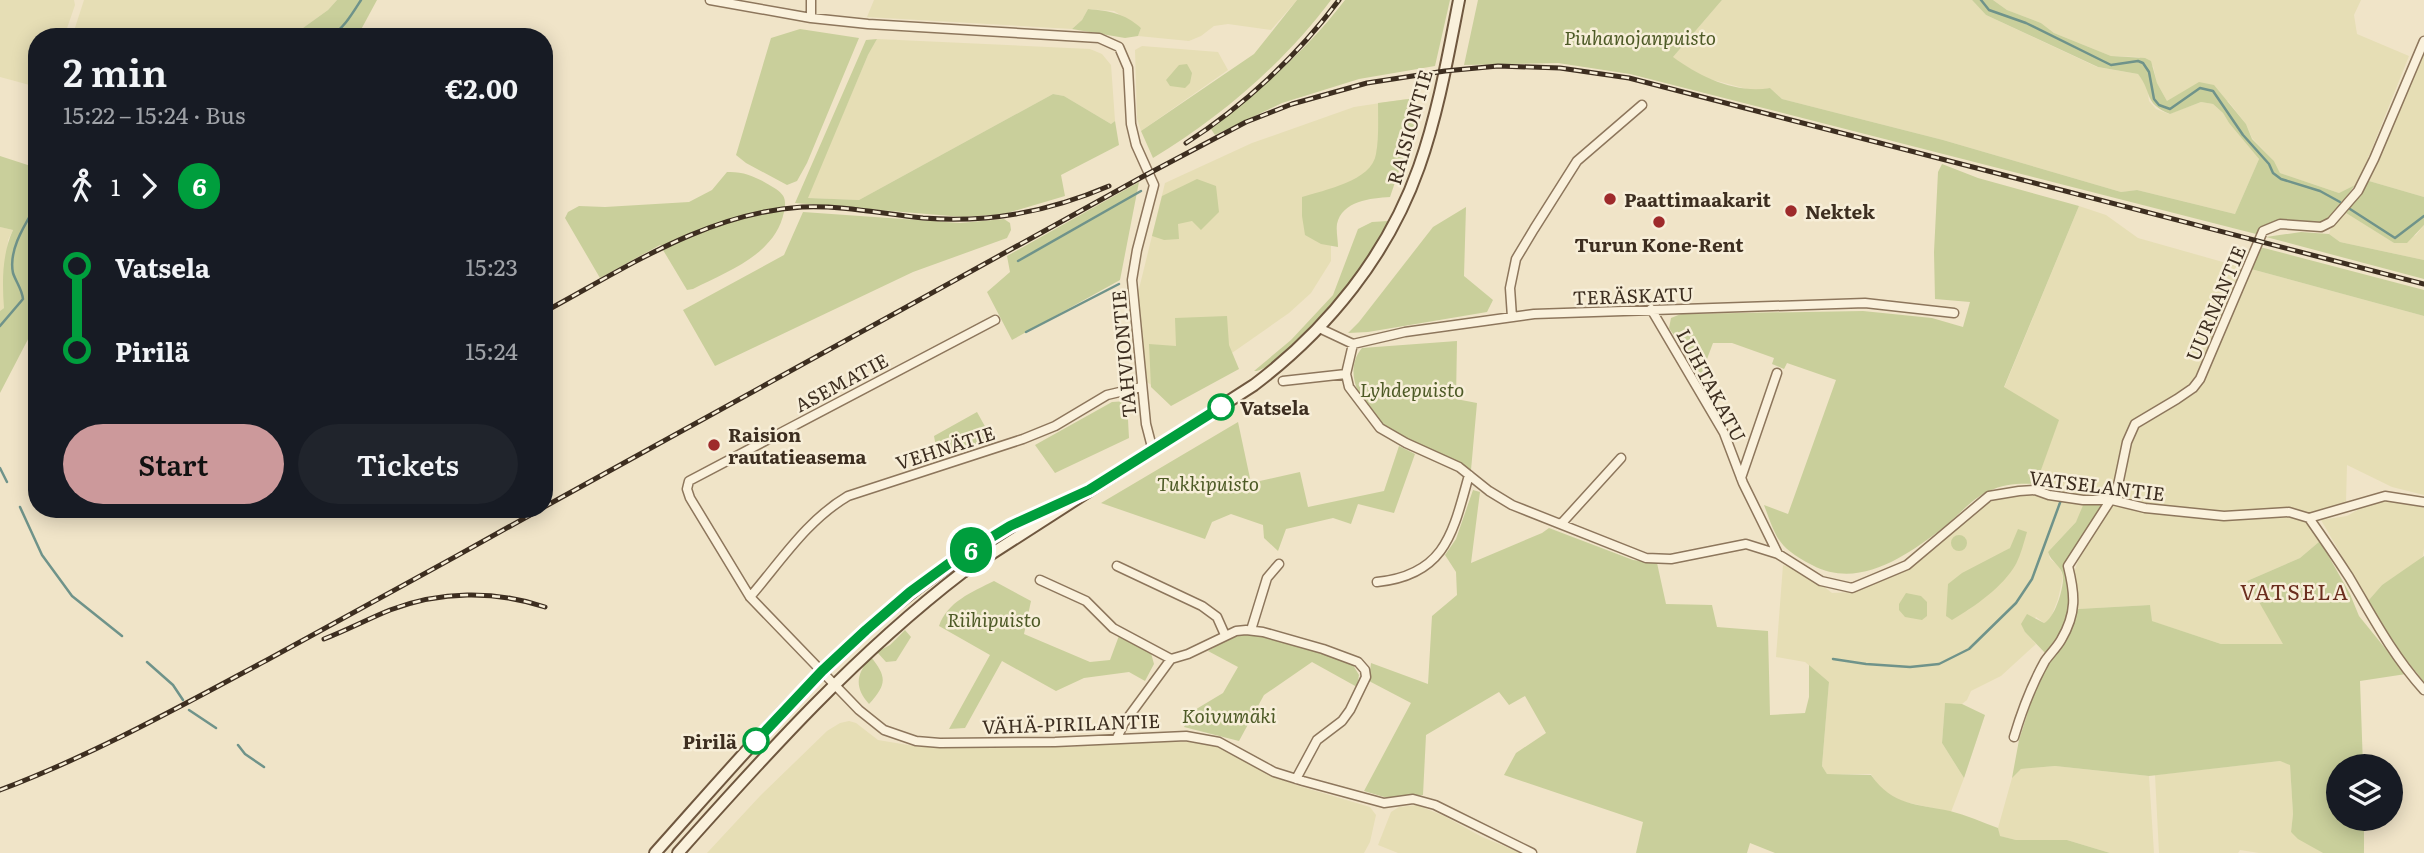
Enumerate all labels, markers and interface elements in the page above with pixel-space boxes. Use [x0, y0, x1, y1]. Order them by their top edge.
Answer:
park label: Piuhanojanpuisto [1564, 23, 1716, 51]
text: 2 min [63, 42, 167, 99]
street label: RAISIONTIE [1379, 66, 1439, 188]
text: €2.00 [445, 68, 518, 107]
text: 15:22 – 15:24 · Bus [63, 97, 245, 131]
icon: walk [63, 167, 101, 205]
icon: forward [130, 167, 168, 205]
text: 6 [192, 168, 206, 203]
text: 1 [111, 169, 120, 203]
place label: Paattimaakarit [1624, 185, 1771, 213]
marker: Paattimaakarit [1602, 191, 1618, 207]
place label: Nektek [1805, 197, 1875, 225]
marker: Nektek [1783, 203, 1799, 219]
marker: Turun Kone-Rent [1651, 214, 1667, 230]
place label: Turun Kone-Rent [1575, 230, 1744, 258]
street label: UURNANTIE [2178, 241, 2252, 365]
text: Vatsela [115, 247, 210, 286]
text: 15:23 [465, 249, 518, 283]
street label: TERÄSKATU [1572, 279, 1694, 311]
street label: TAHVIONTIE [1103, 289, 1143, 419]
street label: LUHTAKATU [1670, 324, 1754, 446]
text: Pirilä [115, 331, 190, 370]
text: 15:24 [465, 333, 518, 367]
street label: ASEMATIE [789, 346, 893, 418]
park label: Lyhdepuisto [1360, 375, 1464, 403]
place label: Vatsela [1240, 393, 1310, 421]
marker: Vatsela [1208, 394, 1234, 420]
street label: VEHNÄTIE [892, 418, 998, 476]
place label: Raision rautatieasema [728, 420, 867, 470]
button: Start [63, 424, 284, 504]
button: Tickets [298, 424, 518, 504]
marker: Raision rautatieasema [706, 437, 722, 453]
street label: VATSELANTIE [2027, 463, 2167, 507]
park label: Tukkipuisto [1157, 469, 1259, 497]
line badge: 6 [948, 527, 994, 573]
text: 6 [964, 532, 978, 567]
district label: VATSELA [2240, 575, 2350, 606]
park label: Riihipuisto [947, 605, 1041, 633]
park label: Koivumäki [1182, 701, 1276, 729]
street label: VÄHÄ-PIRILANTIE [981, 706, 1161, 740]
place label: Pirilä [683, 727, 737, 755]
marker: Pirilä [743, 728, 769, 754]
map controls [2326, 754, 2403, 831]
button: layers [2326, 754, 2403, 831]

